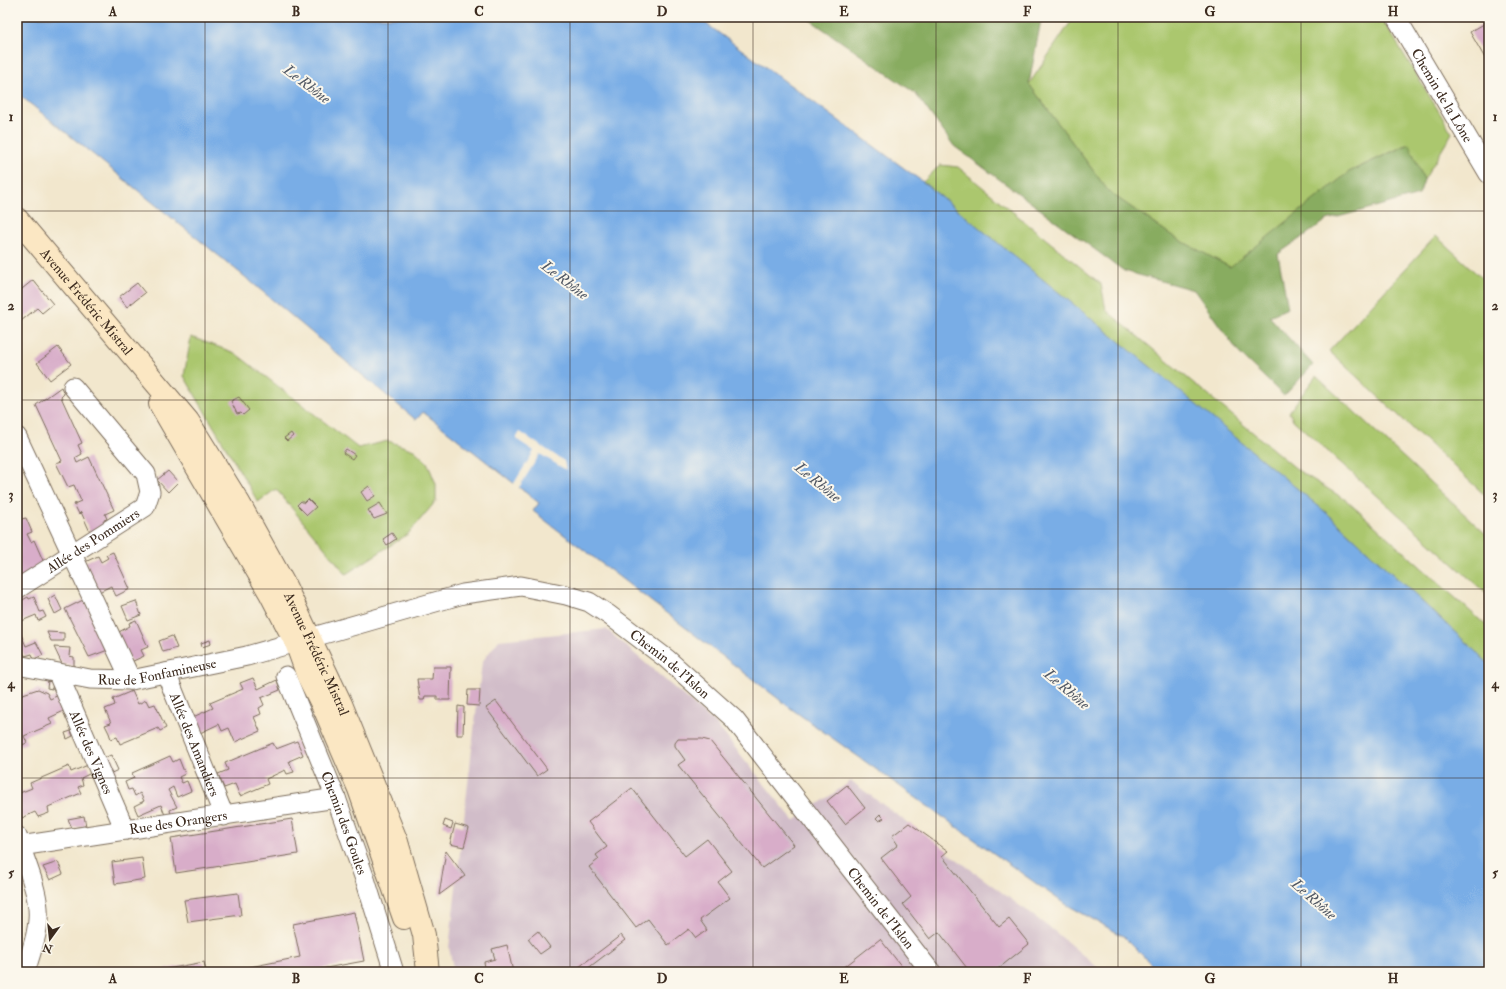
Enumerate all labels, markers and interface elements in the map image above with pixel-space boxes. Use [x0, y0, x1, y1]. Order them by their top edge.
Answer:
text: A [108, 4, 118, 20]
text: B [292, 4, 300, 20]
text: C [474, 4, 484, 20]
text: D [657, 4, 668, 20]
text: E [839, 4, 849, 20]
text: F [1023, 4, 1032, 20]
text: G [1205, 4, 1216, 20]
text: H [1388, 4, 1399, 20]
street label: Chemin de la Lône [1408, 45, 1476, 146]
water label: Le Rhône [279, 60, 335, 109]
text: 1 [9, 109, 14, 125]
text: 1 [1493, 109, 1498, 125]
street label: Avenue Frédéric Mistral [36, 244, 137, 359]
water label: Le Rhône [537, 256, 593, 305]
text: 2 [8, 298, 15, 314]
text: 2 [1492, 298, 1499, 314]
water label: Le Rhône [790, 457, 845, 507]
text: 3 [9, 487, 14, 503]
text: 3 [1493, 487, 1498, 503]
street label: Allée des Pommiers [43, 505, 143, 577]
street label: Avenue Frédéric Mistral [280, 589, 353, 718]
street label: Chemin de l'Islon [626, 626, 713, 702]
street label: Rue de Fonfamineuse [97, 655, 218, 689]
water label: Le Rhône [1039, 664, 1094, 715]
text: 4 [6, 676, 15, 692]
text: 4 [1490, 676, 1499, 692]
street label: Allée des Amandiers [165, 689, 223, 799]
street label: Allée des Vignes [65, 707, 117, 797]
street label: Chemin des Goules [317, 769, 371, 877]
street label: Rue des Orangers [128, 807, 229, 838]
street label: Chemin de l'Islon [844, 864, 918, 952]
text: 5 [8, 865, 14, 881]
text: 5 [1492, 865, 1498, 881]
water label: Le Rhône [1286, 874, 1341, 925]
north arrow [30, 919, 70, 959]
text: N [40, 940, 55, 956]
text: A [108, 971, 118, 987]
text: B [292, 971, 300, 987]
text: C [474, 971, 484, 987]
text: D [657, 971, 668, 987]
text: E [839, 971, 849, 987]
text: F [1023, 971, 1032, 987]
text: G [1205, 971, 1216, 987]
text: H [1388, 971, 1399, 987]

